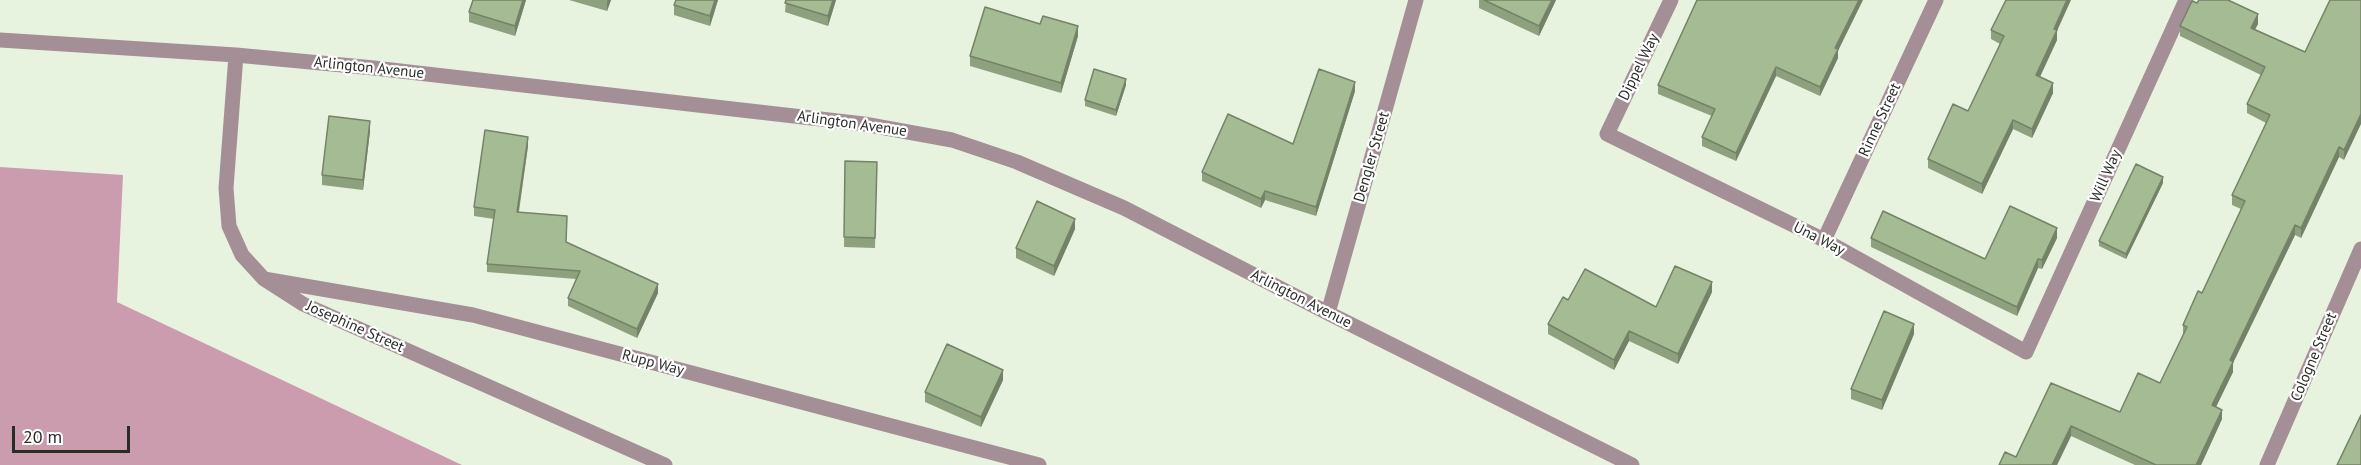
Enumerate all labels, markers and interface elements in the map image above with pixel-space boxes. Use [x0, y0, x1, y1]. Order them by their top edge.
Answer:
street label: Dippel Way [1615, 31, 1663, 103]
street label: Arlington Avenue [313, 53, 425, 83]
street label: Rinne Street [1855, 80, 1905, 160]
street label: Arlington Avenue [796, 107, 908, 141]
street label: Dengler Street [1351, 110, 1393, 204]
street label: Will Way [2087, 147, 2125, 205]
street label: Una Way [1790, 218, 1848, 260]
street label: Arlington Avenue [1248, 266, 1354, 332]
street label: Josephine Street [303, 297, 407, 357]
street label: Cologne Street [2287, 310, 2341, 404]
street label: Rupp Way [620, 346, 686, 380]
scale bar [15, 414, 134, 452]
text: 20 m [23, 425, 62, 448]

